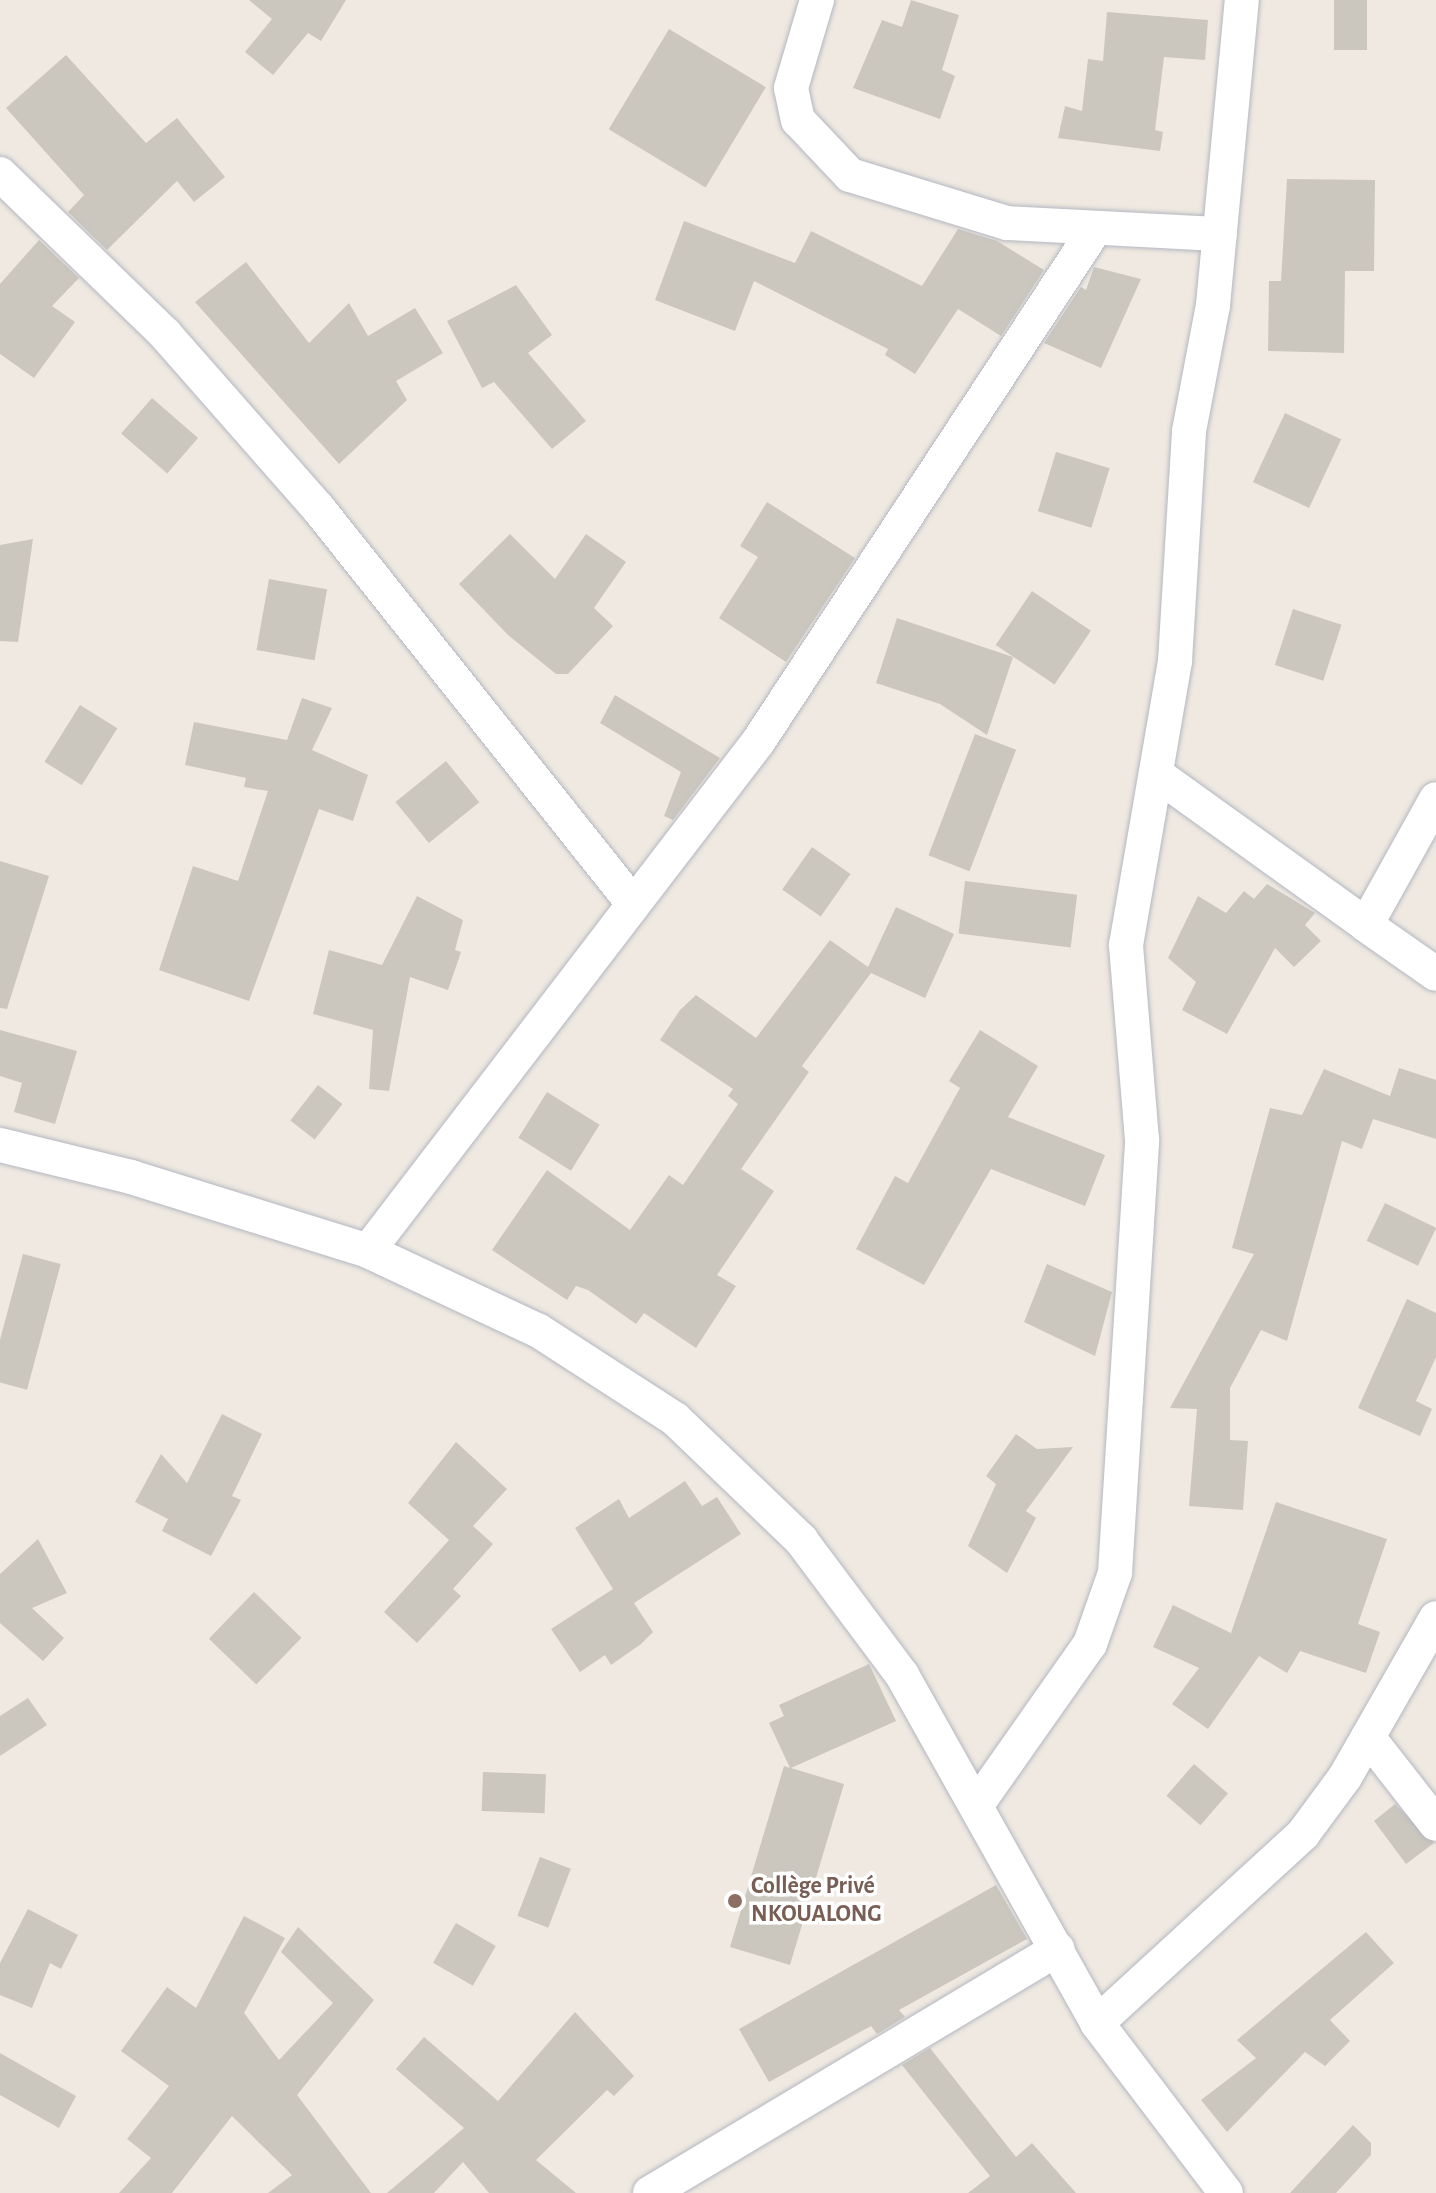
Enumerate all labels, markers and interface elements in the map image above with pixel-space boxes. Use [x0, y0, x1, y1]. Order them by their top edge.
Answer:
place label: Collège Privé NKOUALONG [751, 1873, 882, 1929]
marker: Collège Privé NKOUALONG [726, 1892, 744, 1910]

